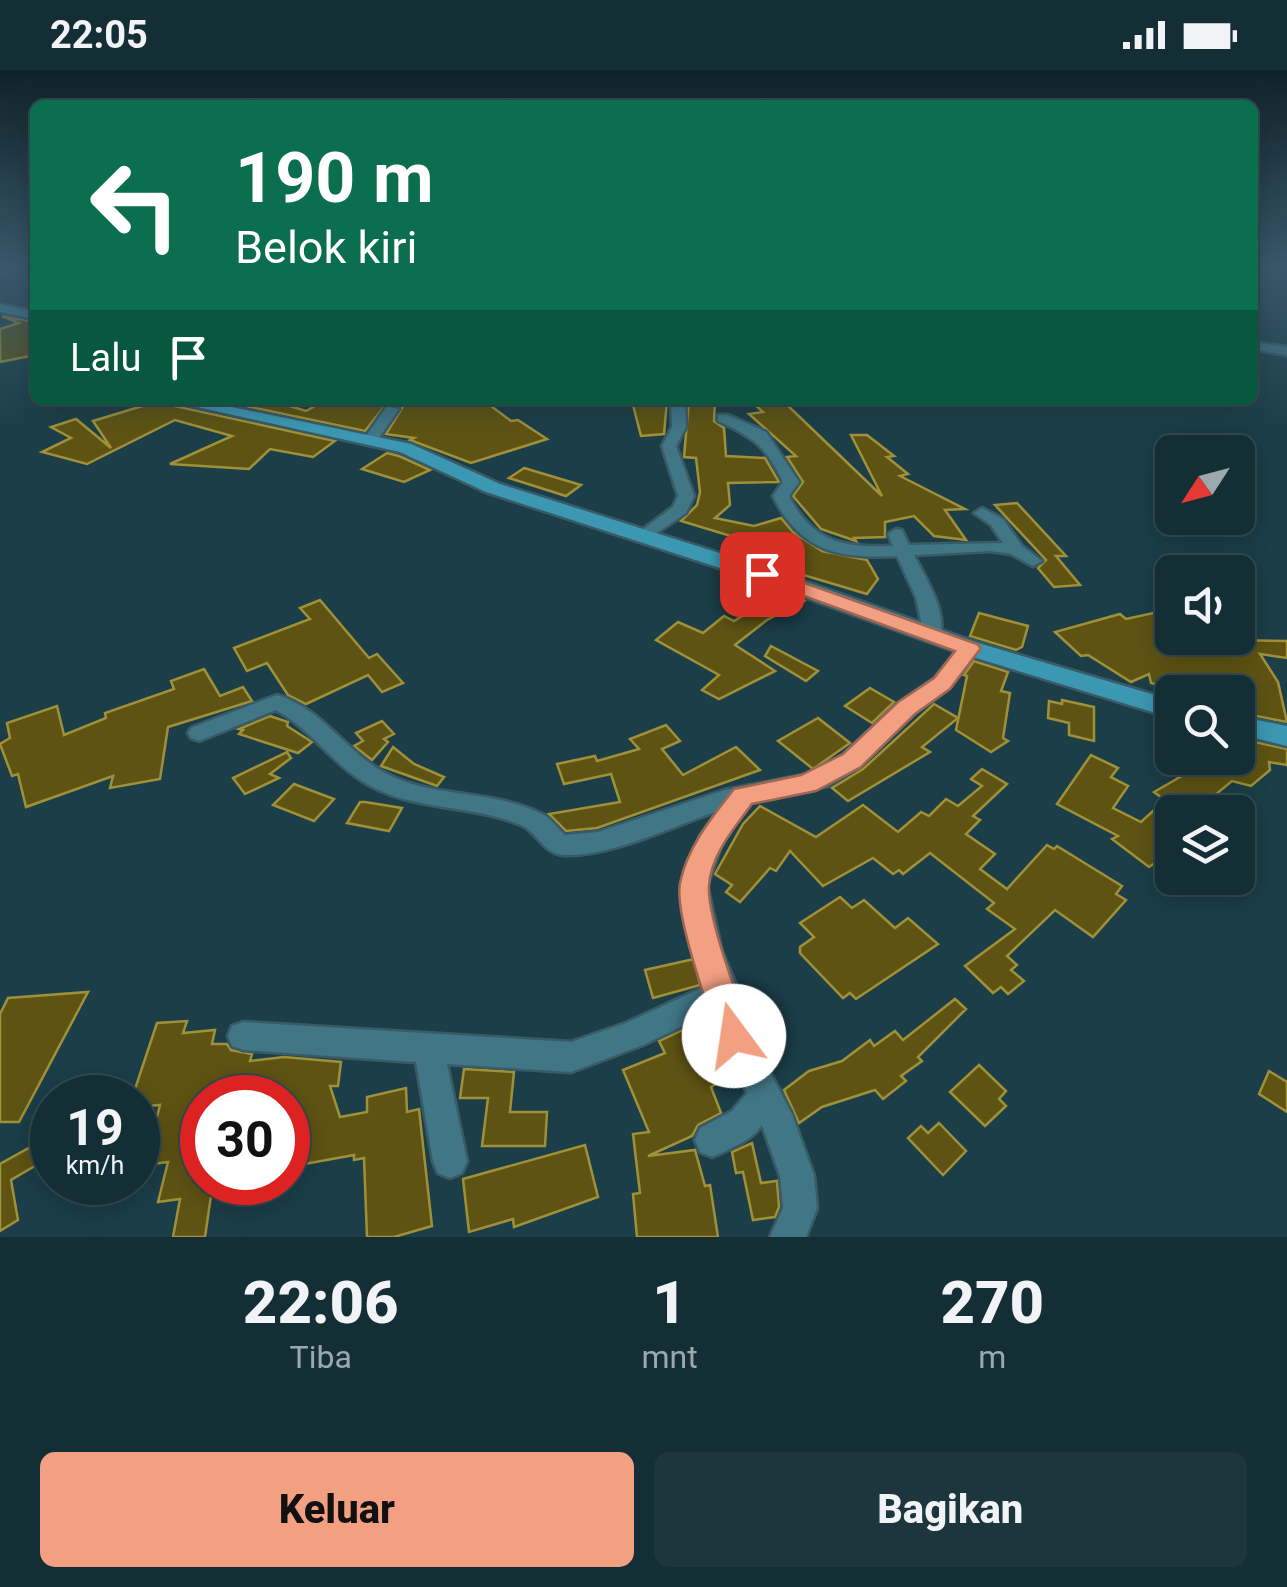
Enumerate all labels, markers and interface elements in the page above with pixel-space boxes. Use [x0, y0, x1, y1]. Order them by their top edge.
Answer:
text: 22:05 [50, 13, 148, 57]
text: 190 m [235, 137, 434, 219]
icon: left [70, 140, 200, 270]
text: Belok kiri [235, 221, 417, 274]
icon: arrive [161, 330, 216, 385]
text: Lalu [70, 336, 141, 380]
north arrow [1155, 435, 1255, 535]
map controls [1155, 435, 1255, 895]
pin [720, 532, 805, 617]
icon: arrive [735, 547, 790, 602]
button: sound [1155, 555, 1255, 655]
button: search [1155, 675, 1255, 775]
button: layers [1155, 795, 1255, 895]
position arrow [682, 984, 786, 1088]
speed limit sign: 30 [180, 1075, 310, 1205]
text: 19 [66, 1099, 124, 1157]
text: km/h [66, 1151, 124, 1180]
text: 22:06 [243, 1267, 399, 1338]
text: 1 [652, 1267, 687, 1338]
text: 270 [940, 1267, 1044, 1338]
text: Tiba [290, 1338, 352, 1376]
text: mnt [641, 1338, 698, 1376]
text: m [978, 1338, 1006, 1376]
button: Keluar [40, 1452, 634, 1567]
button: Bagikan [654, 1452, 1247, 1567]

